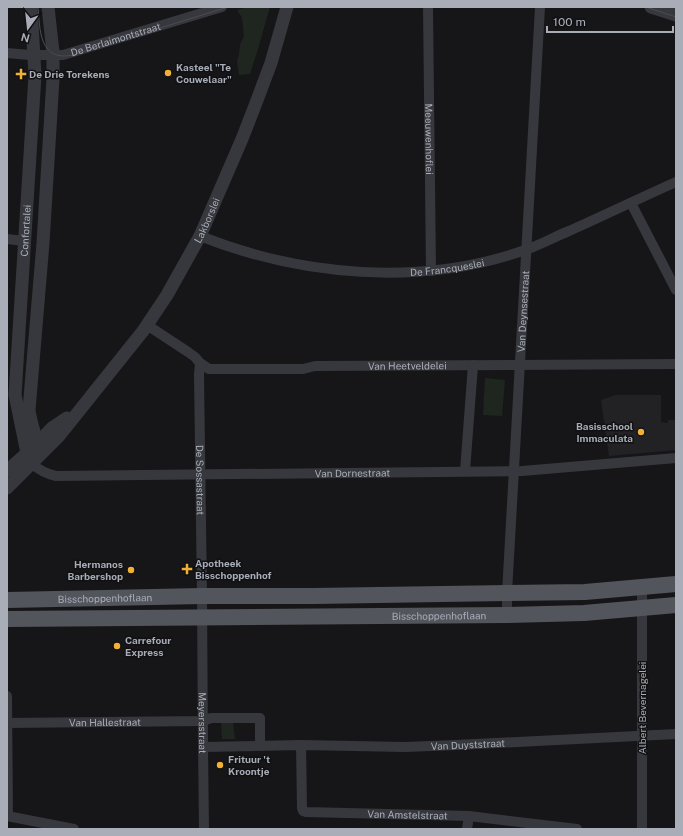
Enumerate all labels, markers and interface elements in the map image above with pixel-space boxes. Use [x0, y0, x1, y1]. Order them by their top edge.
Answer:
north arrow [8, 8, 48, 48]
scale bar [547, 8, 673, 34]
text: 100 m [553, 15, 586, 29]
street label: De Berlaimontstraat [69, 20, 162, 58]
text: N [20, 31, 31, 45]
place label: Kasteel "Te Couwelaar" [176, 61, 232, 85]
place label: De Drie Torekens [29, 68, 110, 80]
marker: Kasteel "Te Couwelaar" [163, 68, 173, 78]
marker: De Drie Torekens [16, 69, 26, 79]
street label: Meeuwenhoflei [423, 103, 436, 175]
street label: Lakborslei [191, 196, 222, 245]
street label: Confortalei [18, 204, 33, 257]
street label: De Francqueslei [410, 256, 485, 278]
street label: Van Deynsestraat [515, 270, 531, 353]
street label: Van Heetveldelei [368, 359, 447, 372]
place label: Basisschool Immaculata [576, 420, 633, 444]
marker: Basisschool Immaculata [636, 427, 646, 437]
street label: De Sossastraat [194, 445, 207, 515]
street label: Van Dornestraat [315, 466, 390, 479]
place label: Apotheek Bisschoppenhof [195, 557, 272, 581]
place label: Hermanos Barbershop [67, 558, 123, 582]
marker: Apotheek Bisschoppenhof [182, 564, 192, 574]
marker: Hermanos Barbershop [126, 565, 136, 575]
street label: Bisschoppenhoflaan [58, 591, 153, 605]
street label: Bisschoppenhoflaan [392, 609, 486, 622]
place label: Carrefour Express [125, 634, 171, 658]
marker: Carrefour Express [112, 641, 122, 651]
street label: Albert Bevernagelei [636, 662, 648, 754]
street label: Meyersstraat [197, 692, 209, 754]
street label: Van Hallestraat [69, 716, 141, 728]
street label: Van Duyststraat [431, 737, 505, 752]
place label: Frituur 't Kroontje [228, 753, 270, 777]
marker: Frituur 't Kroontje [215, 760, 225, 770]
street label: Van Amstelstraat [367, 808, 448, 821]

